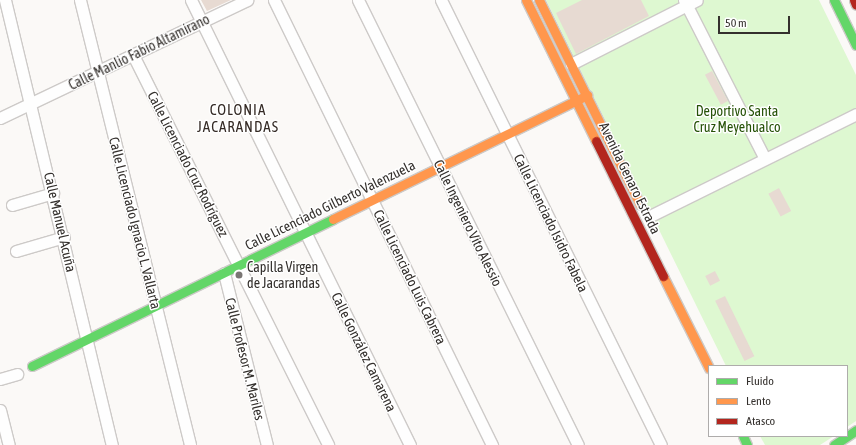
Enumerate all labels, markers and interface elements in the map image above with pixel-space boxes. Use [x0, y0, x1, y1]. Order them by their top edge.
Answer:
scale bar [720, 8, 792, 34]
street label: Calle Manlio Fabio Altamirano [66, 11, 212, 93]
text: 50 m [725, 16, 747, 30]
street label: Calle Licenciado Cruz Rodríguez [144, 88, 232, 240]
district label: COLONIA JACARANDAS [197, 100, 279, 135]
park label: Deportivo Santa Cruz Meyehualco [693, 103, 781, 136]
street label: Avenida Genaro Estrada [596, 119, 664, 237]
street label: Calle Licenciado Ignacio L. Vallarta [106, 135, 164, 311]
street label: Calle Licenciado Isidro Fabela [510, 151, 592, 295]
street label: Calle Licenciado Gilberto Valenzuela [242, 156, 418, 254]
street label: Calle Ingeniero Vito Alessio [430, 157, 506, 289]
street label: Calle Manuel Acuña [40, 170, 80, 274]
street label: Calle Licenciado Luis Cabrera [370, 207, 450, 347]
place label: Capilla Virgen de Jacarandas [247, 259, 320, 292]
marker: Capilla Virgen de Jacarandas [234, 270, 244, 280]
street label: Calle González Camarena [328, 290, 400, 414]
street label: Calle Profesor M. Mariles [222, 296, 268, 422]
legend [708, 365, 848, 437]
text: Fluido [746, 374, 774, 388]
text: Lento [746, 394, 771, 408]
text: Atasco [746, 414, 775, 428]

